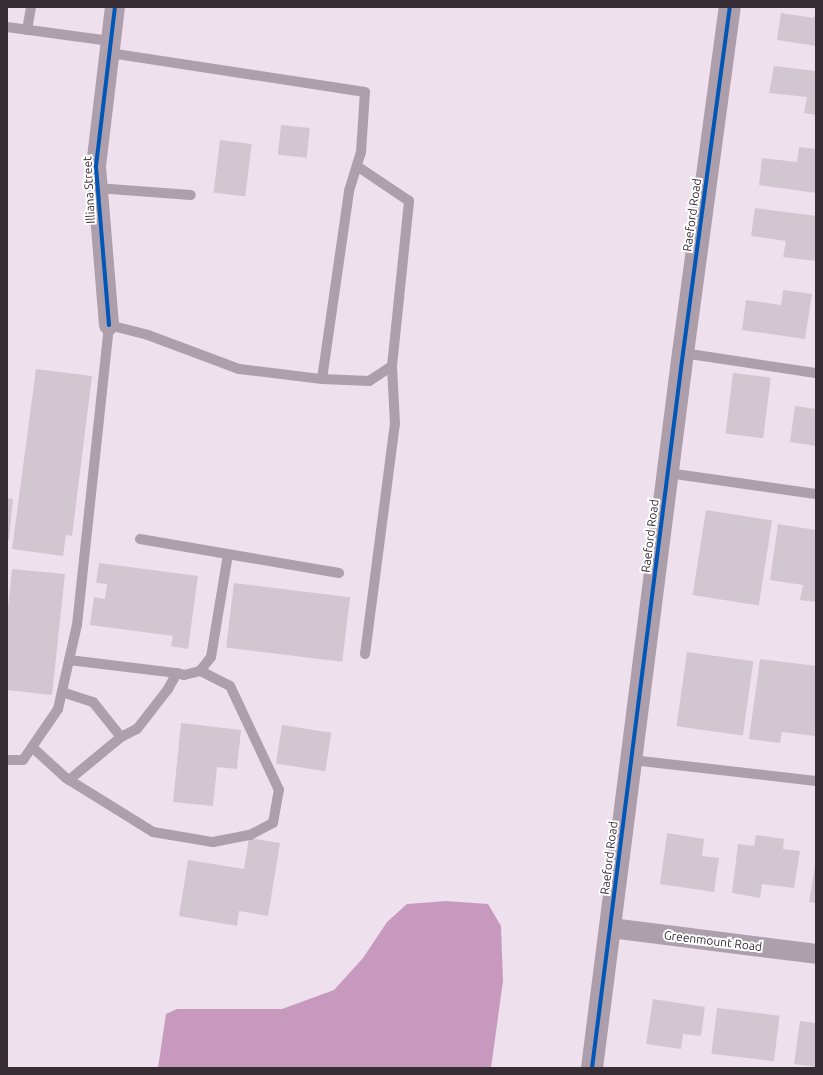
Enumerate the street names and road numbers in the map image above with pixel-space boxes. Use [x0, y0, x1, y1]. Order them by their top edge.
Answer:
street label: Illiana Street [80, 156, 98, 224]
street label: Raeford Road [680, 177, 704, 253]
street label: Raeford Road [638, 499, 662, 573]
street label: Raeford Road [597, 821, 621, 895]
street label: Greenmount Road [663, 928, 763, 954]

